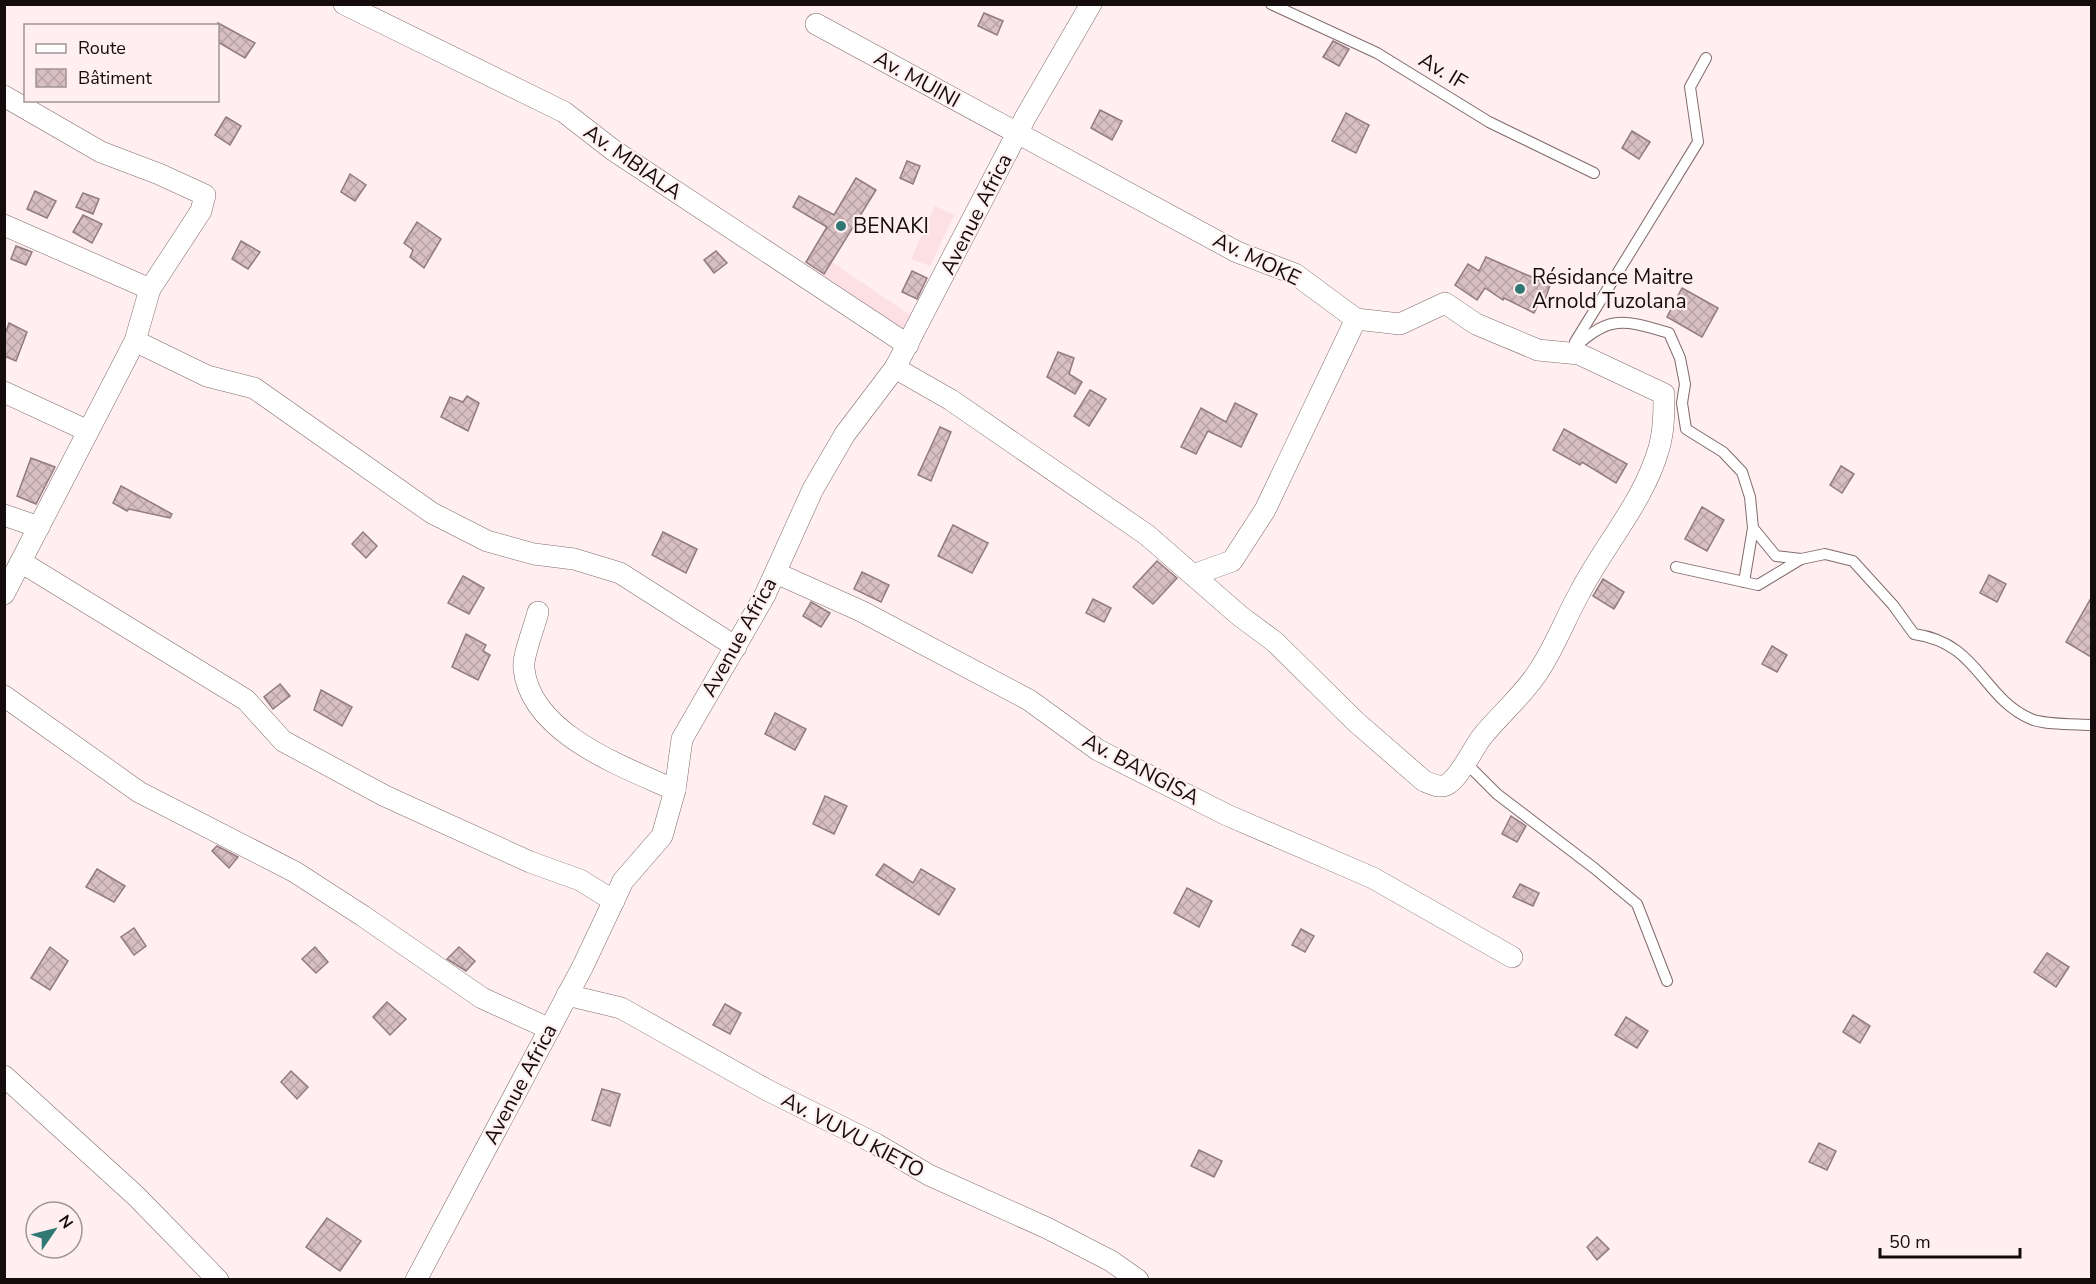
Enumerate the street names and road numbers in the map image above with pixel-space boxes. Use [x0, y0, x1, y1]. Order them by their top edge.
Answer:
street label: Av. MUINI [869, 44, 965, 114]
street label: Av. IF [1414, 46, 1472, 96]
street label: Av. MBIALA [578, 118, 688, 206]
street label: Avenue Africa [934, 149, 1018, 279]
street label: Av. MOKE [1209, 226, 1305, 292]
street label: Avenue Africa [695, 572, 783, 702]
street label: Av. BANGISA [1078, 726, 1204, 812]
street label: Avenue Africa [477, 1019, 563, 1149]
street label: Av. VUVU KIETO [777, 1086, 929, 1184]

